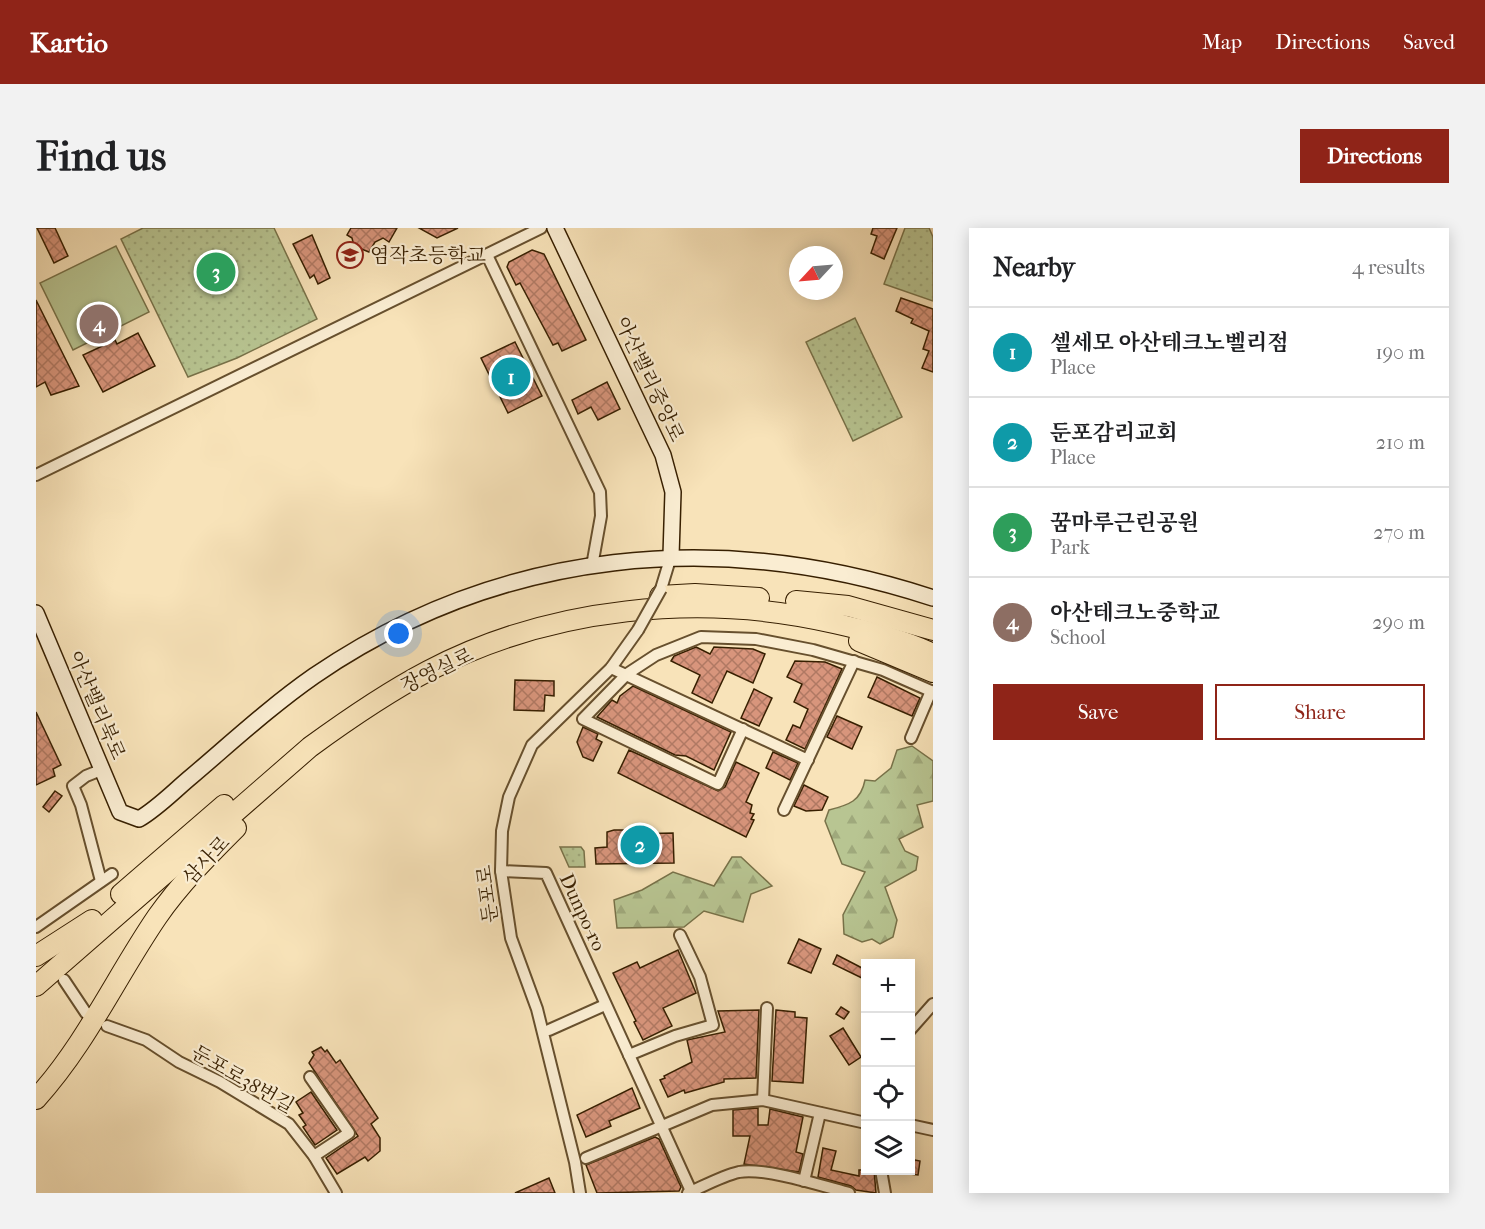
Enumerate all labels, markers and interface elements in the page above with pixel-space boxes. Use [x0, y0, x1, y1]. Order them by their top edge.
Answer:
text: Kartio [30, 26, 108, 59]
text: Map [1202, 30, 1242, 54]
text: Directions [1275, 30, 1370, 54]
text: Saved [1403, 30, 1455, 54]
button: Directions [1300, 129, 1449, 183]
text: Find us [36, 132, 166, 181]
school or university icon: 염작초등학교 [335, 240, 365, 270]
place label: 염작초등학교 [370, 244, 487, 267]
north arrow [789, 246, 843, 300]
pin: 3 [196, 250, 236, 294]
text: Nearby [993, 252, 1075, 283]
text: 4 results [1352, 256, 1425, 279]
pin: 4 [80, 302, 118, 346]
street label: 아산밸리중앙로 [611, 313, 689, 445]
text: 셀세모 아산테크노벨리점 [1050, 330, 1289, 356]
text: 1 [1009, 341, 1016, 364]
text: 190 m [1375, 341, 1425, 364]
pin: 1 [492, 354, 530, 400]
text: Place [1050, 356, 1096, 379]
text: 둔포감리교회 [1050, 420, 1178, 446]
text: 2 [1007, 431, 1018, 454]
text: 210 m [1376, 431, 1425, 454]
text: Place [1050, 446, 1096, 469]
text: 꿈마루근린공원 [1050, 510, 1199, 536]
text: 3 [1008, 521, 1017, 544]
text: 270 m [1373, 521, 1425, 544]
text: Park [1050, 536, 1090, 559]
text: 아산테크노중학교 [1050, 600, 1220, 626]
text: 4 [1007, 611, 1018, 634]
text: 290 m [1372, 611, 1425, 634]
your location [384, 619, 413, 648]
text: School [1050, 626, 1106, 649]
street label: 장영실로 [397, 643, 477, 698]
street label: 아산밸리북로 [63, 647, 130, 763]
button: Save [993, 684, 1203, 740]
button: Share [1215, 684, 1425, 740]
pin: 2 [620, 822, 660, 868]
street label: 삼사로 [178, 831, 235, 889]
street label: 둔포로 [473, 864, 502, 924]
street label: Dunpo-ro [555, 870, 610, 955]
map controls [861, 959, 915, 1175]
button: + [861, 959, 915, 1013]
button: − [861, 1013, 915, 1067]
street label: 둔포로38번길 [187, 1041, 298, 1118]
button: locate [861, 1067, 915, 1121]
button: layers [861, 1121, 915, 1175]

